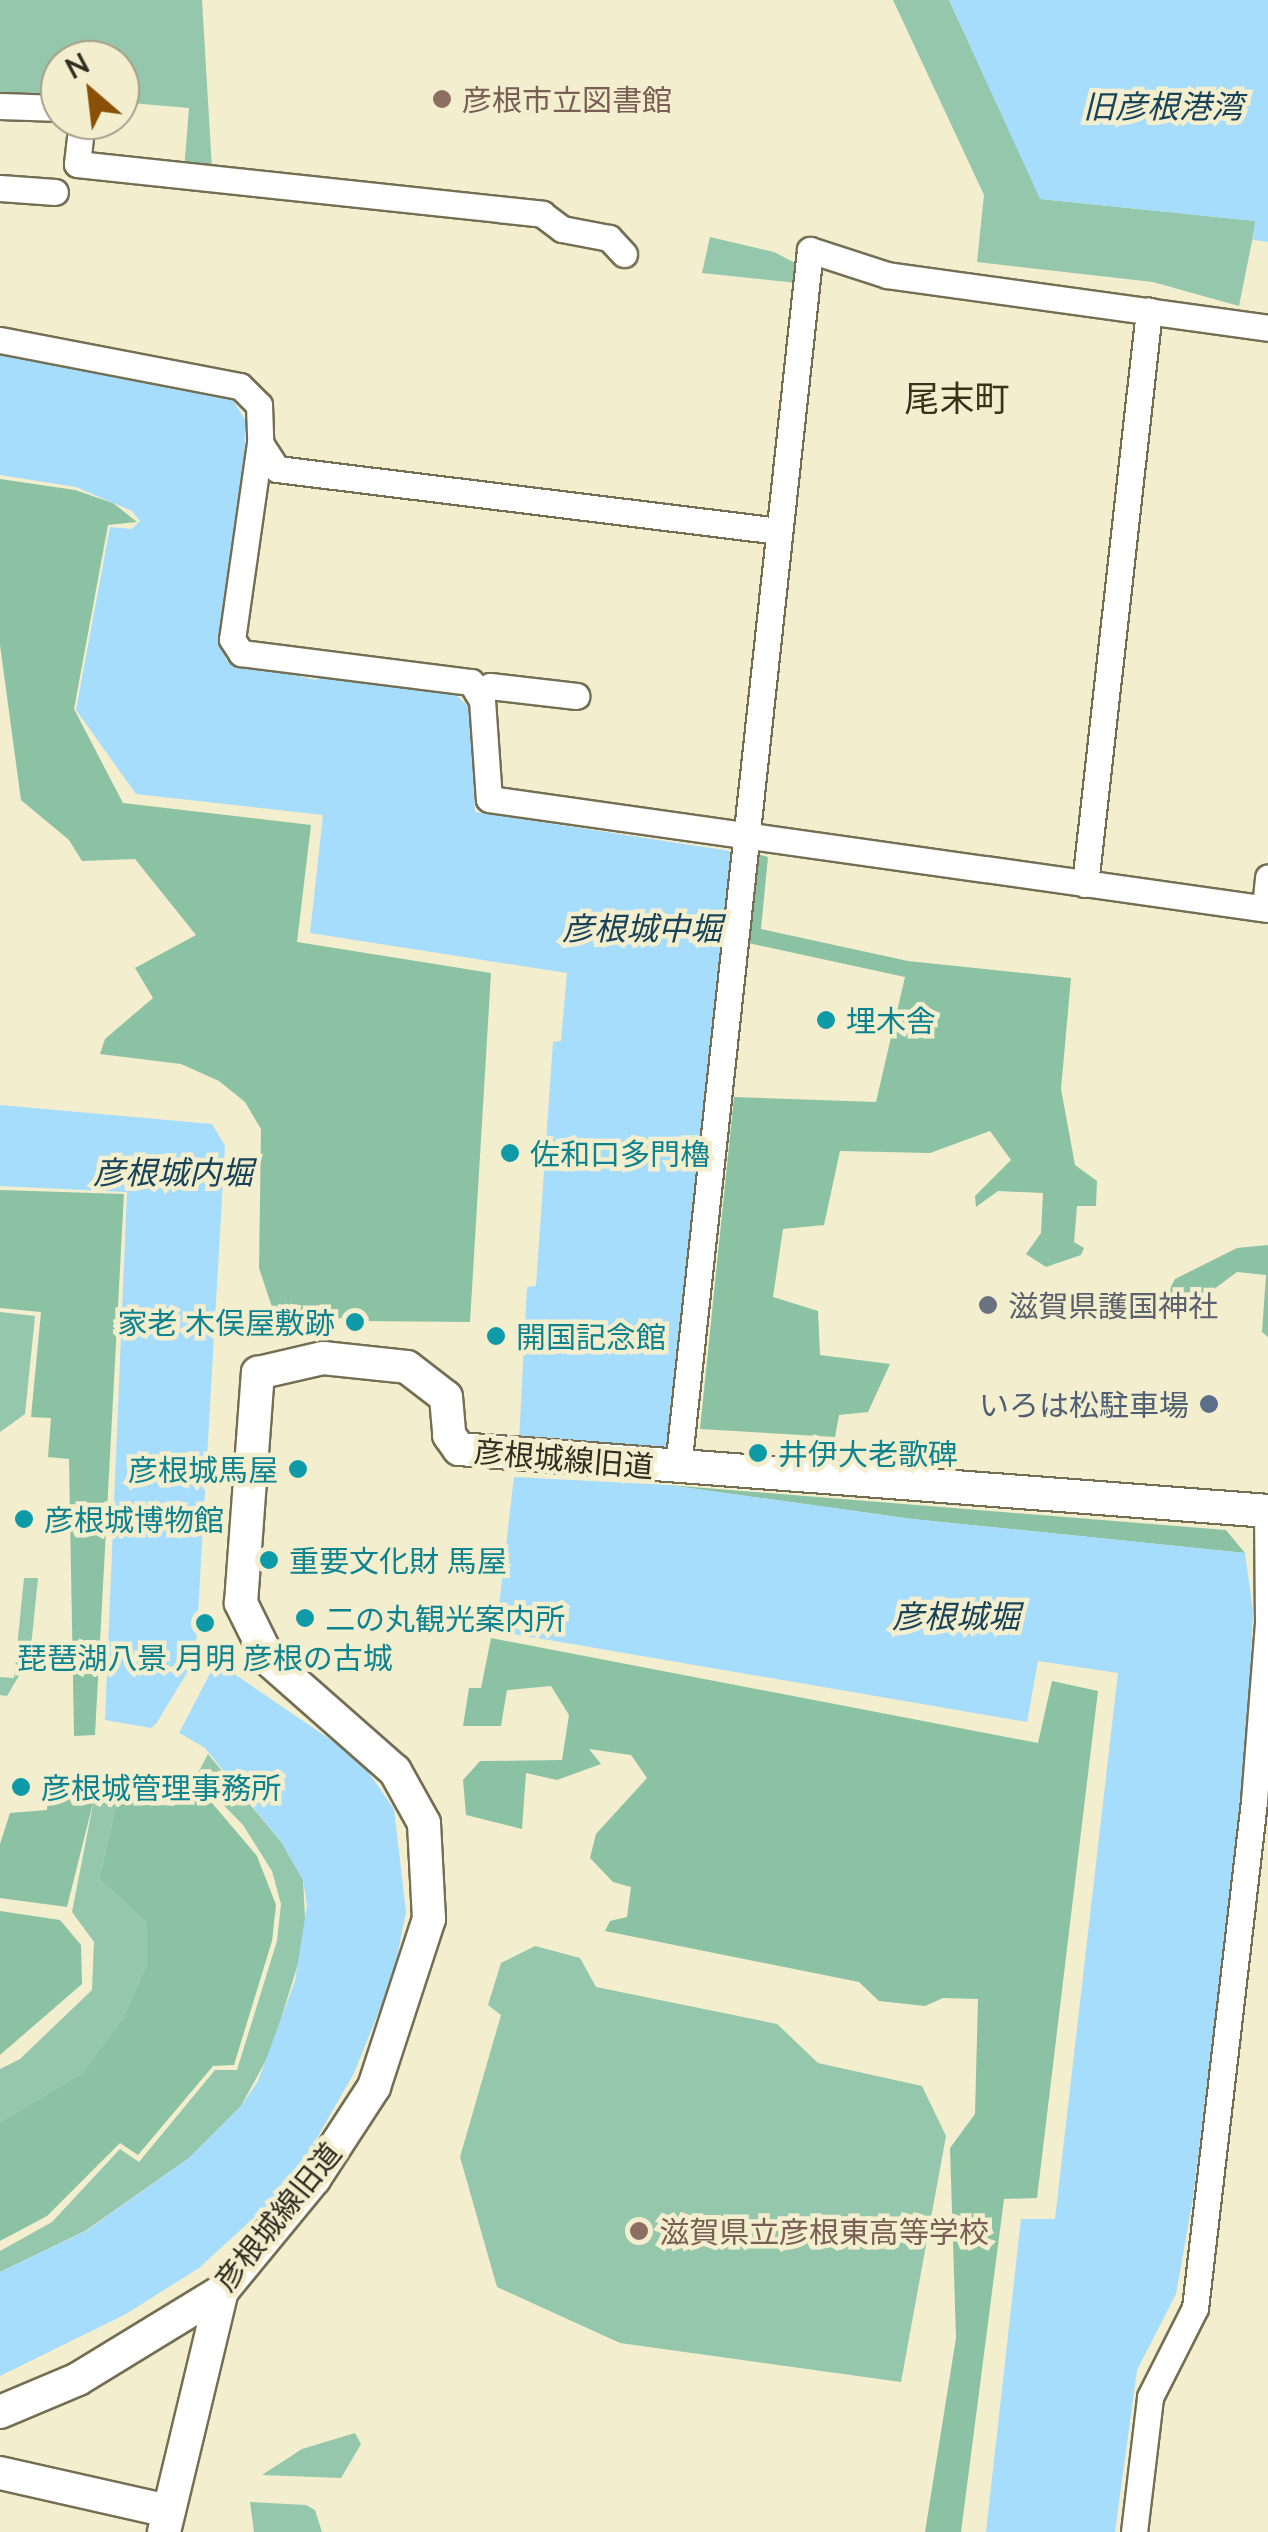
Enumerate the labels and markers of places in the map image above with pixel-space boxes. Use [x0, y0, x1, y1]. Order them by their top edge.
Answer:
place label: 彦根市立図書館 [462, 81, 672, 117]
marker: 彦根市立図書館 [431, 88, 453, 110]
place label: 埋木舎 [846, 1002, 936, 1038]
marker: 埋木舎 [815, 1009, 837, 1031]
place label: 佐和口多門櫓 [530, 1135, 710, 1171]
marker: 佐和口多門櫓 [499, 1142, 521, 1164]
place label: 滋賀県護国神社 [1008, 1287, 1218, 1323]
marker: 滋賀県護国神社 [977, 1294, 999, 1316]
place label: 家老 木俣屋敷跡 [117, 1304, 335, 1340]
marker: 家老 木俣屋敷跡 [344, 1311, 366, 1333]
place label: 開国記念館 [516, 1318, 666, 1354]
marker: 開国記念館 [485, 1325, 507, 1347]
place label: いろは松駐車場 [979, 1386, 1189, 1422]
marker: いろは松駐車場 [1198, 1393, 1220, 1415]
place label: 井伊大老歌碑 [778, 1435, 958, 1471]
marker: 井伊大老歌碑 [747, 1442, 769, 1464]
place label: 彦根城馬屋 [128, 1451, 278, 1487]
marker: 彦根城馬屋 [287, 1458, 309, 1480]
place label: 彦根城博物館 [44, 1501, 224, 1537]
marker: 彦根城博物館 [13, 1508, 35, 1530]
place label: 重要文化財 馬屋 [289, 1542, 507, 1578]
marker: 重要文化財 馬屋 [258, 1549, 280, 1571]
place label: 二の丸観光案内所 [325, 1600, 565, 1636]
marker: 二の丸観光案内所 [294, 1607, 316, 1629]
marker: 琵琶湖八景 月明 彦根の古城 [194, 1612, 216, 1634]
place label: 琵琶湖八景 月明 彦根の古城 [17, 1639, 393, 1675]
place label: 彦根城管理事務所 [41, 1769, 281, 1805]
marker: 彦根城管理事務所 [10, 1776, 32, 1798]
place label: 滋賀県立彦根東高等学校 [659, 2213, 989, 2249]
marker: 滋賀県立彦根東高等学校 [628, 2220, 650, 2242]

